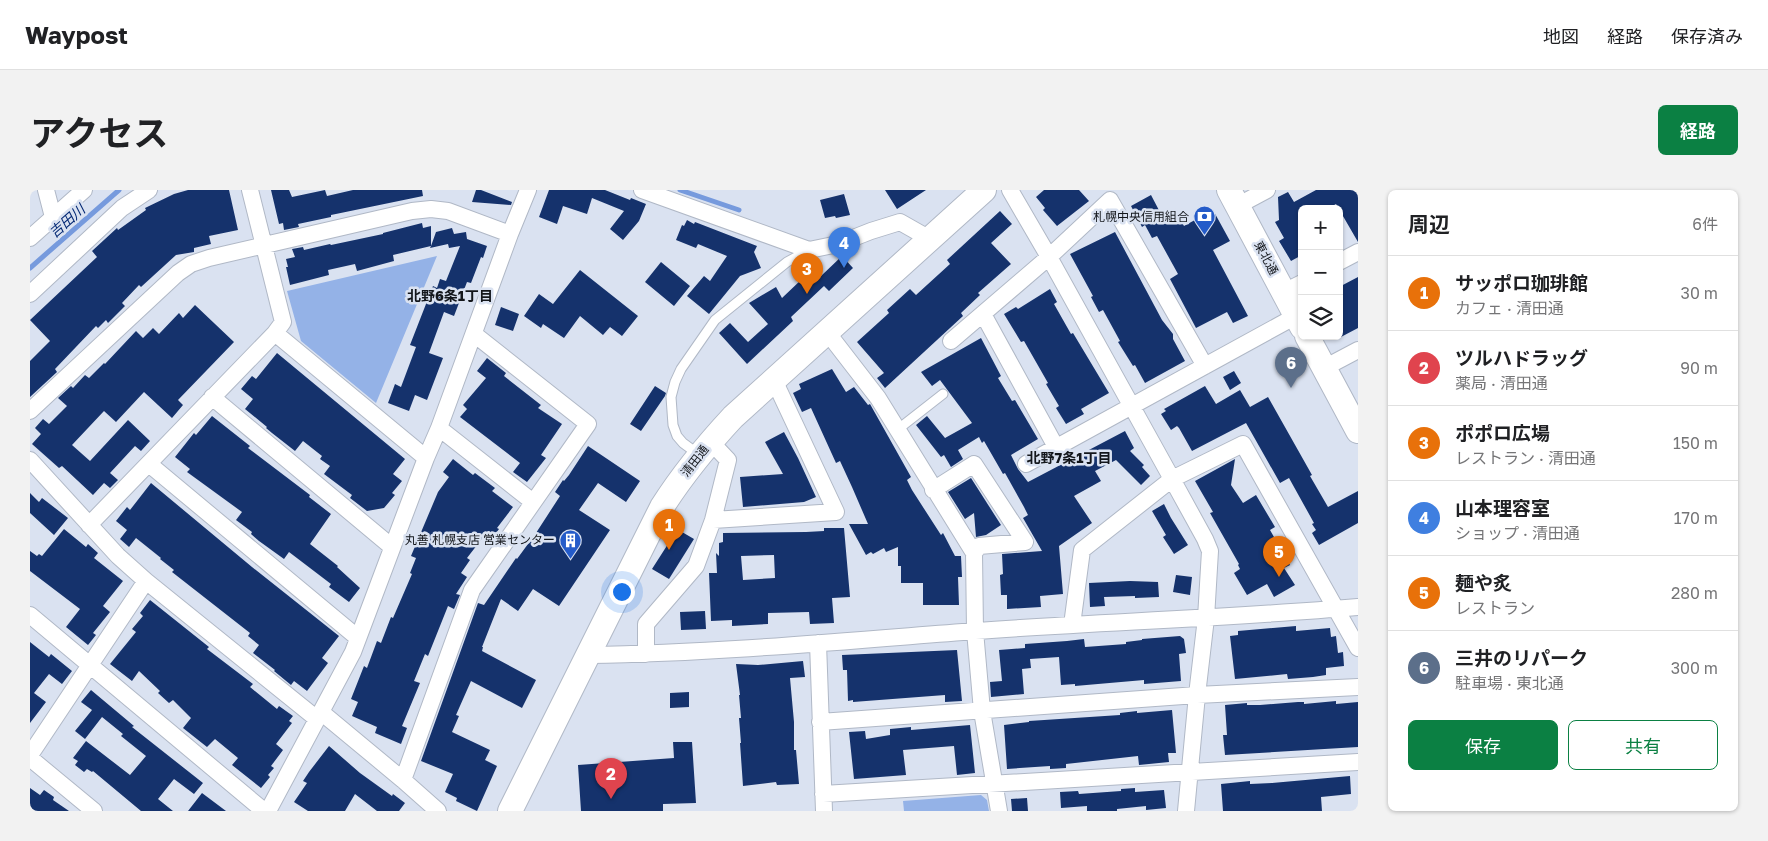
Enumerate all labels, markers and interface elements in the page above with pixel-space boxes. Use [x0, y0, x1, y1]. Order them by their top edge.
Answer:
text: Waypost [25, 20, 128, 49]
text: 地図 [1543, 25, 1579, 47]
text: 経路 [1607, 25, 1643, 47]
text: 保存済み [1671, 25, 1743, 47]
button: 経路 [1658, 105, 1738, 155]
text: アクセス [30, 112, 168, 154]
water label: 吉田川 [45, 199, 90, 241]
bank icon: 札幌中央信用組合 [1193, 205, 1217, 236]
map controls [1298, 205, 1343, 340]
button: + [1298, 205, 1343, 250]
place label: 札幌中央信用組合 [1093, 209, 1189, 224]
text: 周辺 [1408, 211, 1450, 237]
text: 6件 [1692, 214, 1718, 234]
pin: 4 [828, 227, 860, 268]
street label: 東北通 [1251, 238, 1282, 277]
button: − [1298, 250, 1343, 295]
pin: 3 [791, 253, 823, 294]
text: サッポロ珈琲館 [1455, 271, 1588, 294]
text: 1 [1420, 283, 1428, 303]
text: 30 m [1681, 283, 1718, 303]
district label: 北野6条1丁目 [407, 287, 493, 304]
button: layers [1298, 295, 1343, 340]
text: カフェ · 清田通 [1455, 298, 1564, 318]
text: ツルハドラッグ [1455, 346, 1588, 369]
pin: 6 [1275, 347, 1307, 388]
text: 2 [1419, 358, 1429, 378]
text: 90 m [1680, 358, 1718, 378]
text: 薬局 · 清田通 [1455, 373, 1548, 393]
text: ポポロ広場 [1455, 421, 1550, 444]
text: 3 [1419, 433, 1429, 453]
text: 150 m [1673, 433, 1718, 453]
street label: 清田通 [678, 442, 712, 479]
text: レストラン · 清田通 [1455, 448, 1596, 468]
district label: 北野7条1丁目 [1027, 449, 1111, 466]
text: 山本理容室 [1455, 496, 1550, 519]
text: 4 [1419, 508, 1429, 528]
text: 170 m [1674, 508, 1718, 528]
pin: 1 [653, 509, 685, 550]
text: ショップ · 清田通 [1455, 523, 1580, 543]
building icon: 丸善 札幌支店 営業センター [559, 528, 583, 559]
place label: 丸善 札幌支店 営業センター [405, 532, 555, 547]
pin: 5 [1263, 536, 1295, 577]
text: 麺や炙 [1455, 571, 1512, 594]
your location [609, 579, 635, 605]
text: 5 [1419, 583, 1429, 603]
text: 280 m [1671, 583, 1718, 603]
text: レストラン [1455, 598, 1535, 618]
text: 三井のリパーク [1455, 646, 1588, 669]
text: 6 [1419, 658, 1429, 678]
text: 300 m [1671, 658, 1718, 678]
text: 駐車場 · 東北通 [1455, 673, 1564, 693]
button: 保存 [1408, 720, 1558, 770]
button: 共有 [1568, 720, 1718, 770]
pin: 2 [595, 758, 627, 799]

